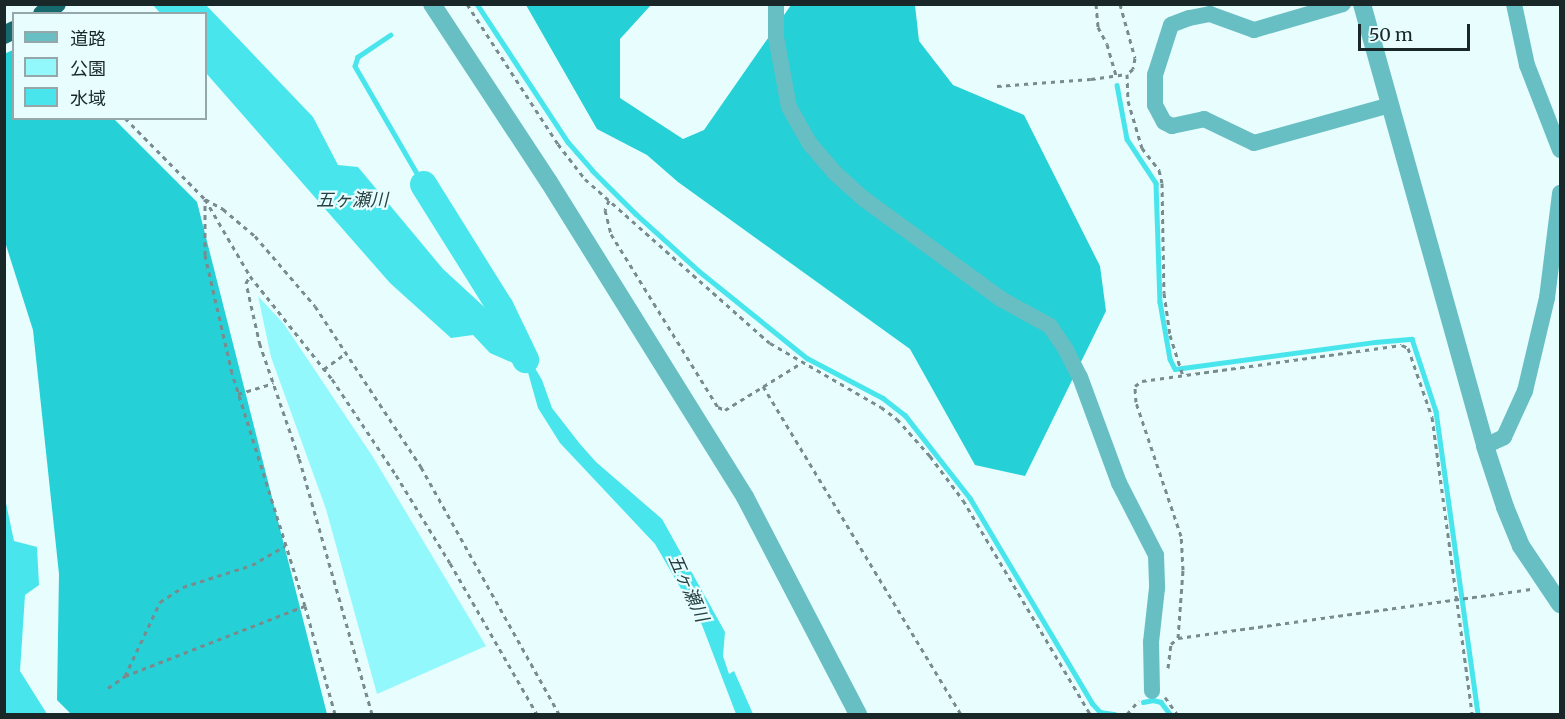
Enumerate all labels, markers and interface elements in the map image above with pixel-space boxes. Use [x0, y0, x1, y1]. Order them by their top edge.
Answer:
legend [12, 12, 207, 120]
scale bar [1361, 12, 1474, 50]
text: 50 m [1369, 23, 1413, 46]
text: 道路 [70, 27, 106, 50]
text: 公園 [70, 57, 106, 80]
text: 水域 [70, 87, 106, 110]
water label: 五ヶ瀬川 [316, 189, 388, 211]
water label: 五ヶ瀬川 [663, 551, 713, 625]

